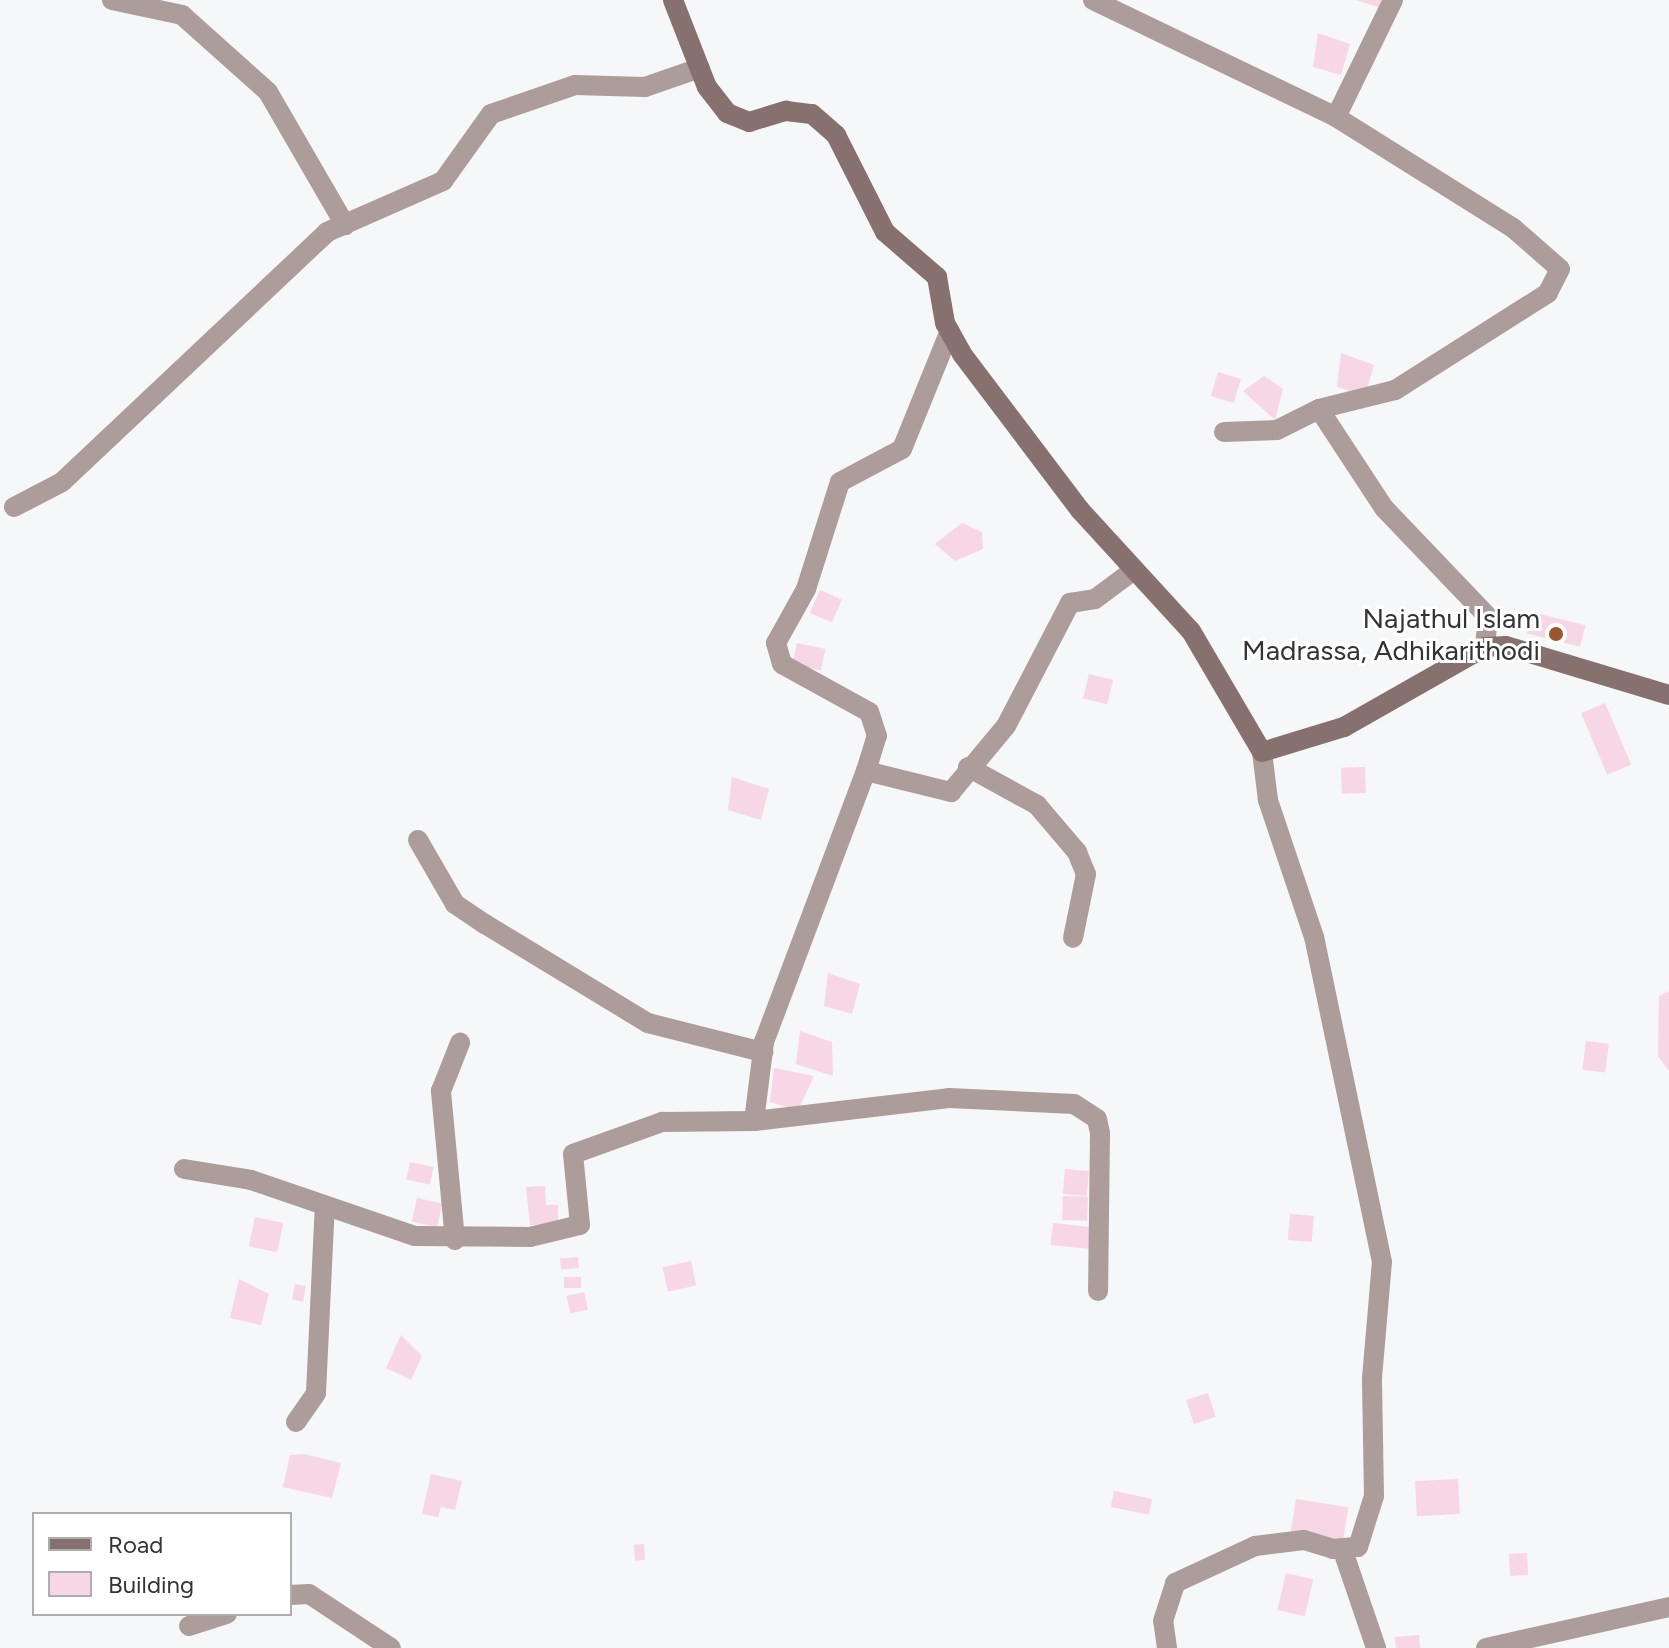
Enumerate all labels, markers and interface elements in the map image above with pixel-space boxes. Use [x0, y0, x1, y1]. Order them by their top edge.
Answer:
place label: Najathul Islam Madrassa, Adhikarithodi [1242, 601, 1540, 667]
marker: Najathul Islam Madrassa, Adhikarithodi [1547, 625, 1565, 643]
legend [32, 1512, 292, 1616]
text: Road [108, 1530, 163, 1559]
text: Building [108, 1570, 194, 1599]

